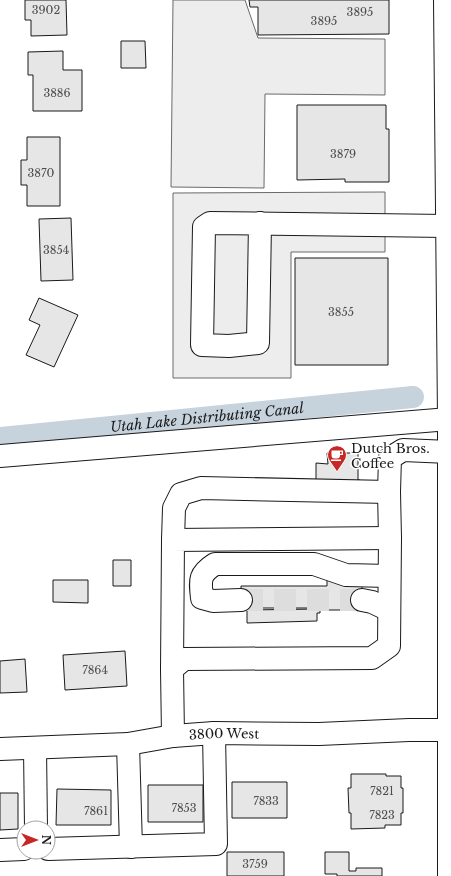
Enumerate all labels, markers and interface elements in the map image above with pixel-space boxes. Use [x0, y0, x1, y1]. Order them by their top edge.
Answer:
house number: 3902 [32, 3, 60, 17]
house number: 3895 [347, 5, 373, 19]
house number: 3895 [311, 14, 337, 28]
house number: 3886 [43, 86, 71, 100]
house number: 3879 [330, 147, 356, 161]
house number: 3870 [28, 166, 55, 180]
house number: 3854 [43, 243, 69, 257]
house number: 3855 [328, 305, 354, 319]
water label: Utah Lake Distributing Canal [109, 399, 305, 436]
place label: Dutch Bros. Coffee [351, 440, 430, 472]
cafe icon: Dutch Bros. Coffee [326, 444, 348, 472]
house number: 7864 [82, 663, 108, 677]
street label: 3800 West [188, 725, 259, 744]
house number: 7821 [370, 784, 394, 798]
house number: 7833 [253, 794, 279, 808]
house number: 7853 [171, 801, 197, 815]
house number: 7861 [84, 804, 108, 818]
house number: 7823 [369, 808, 395, 822]
north arrow [16, 820, 56, 860]
text: N [39, 835, 53, 846]
house number: 3759 [242, 857, 268, 871]

